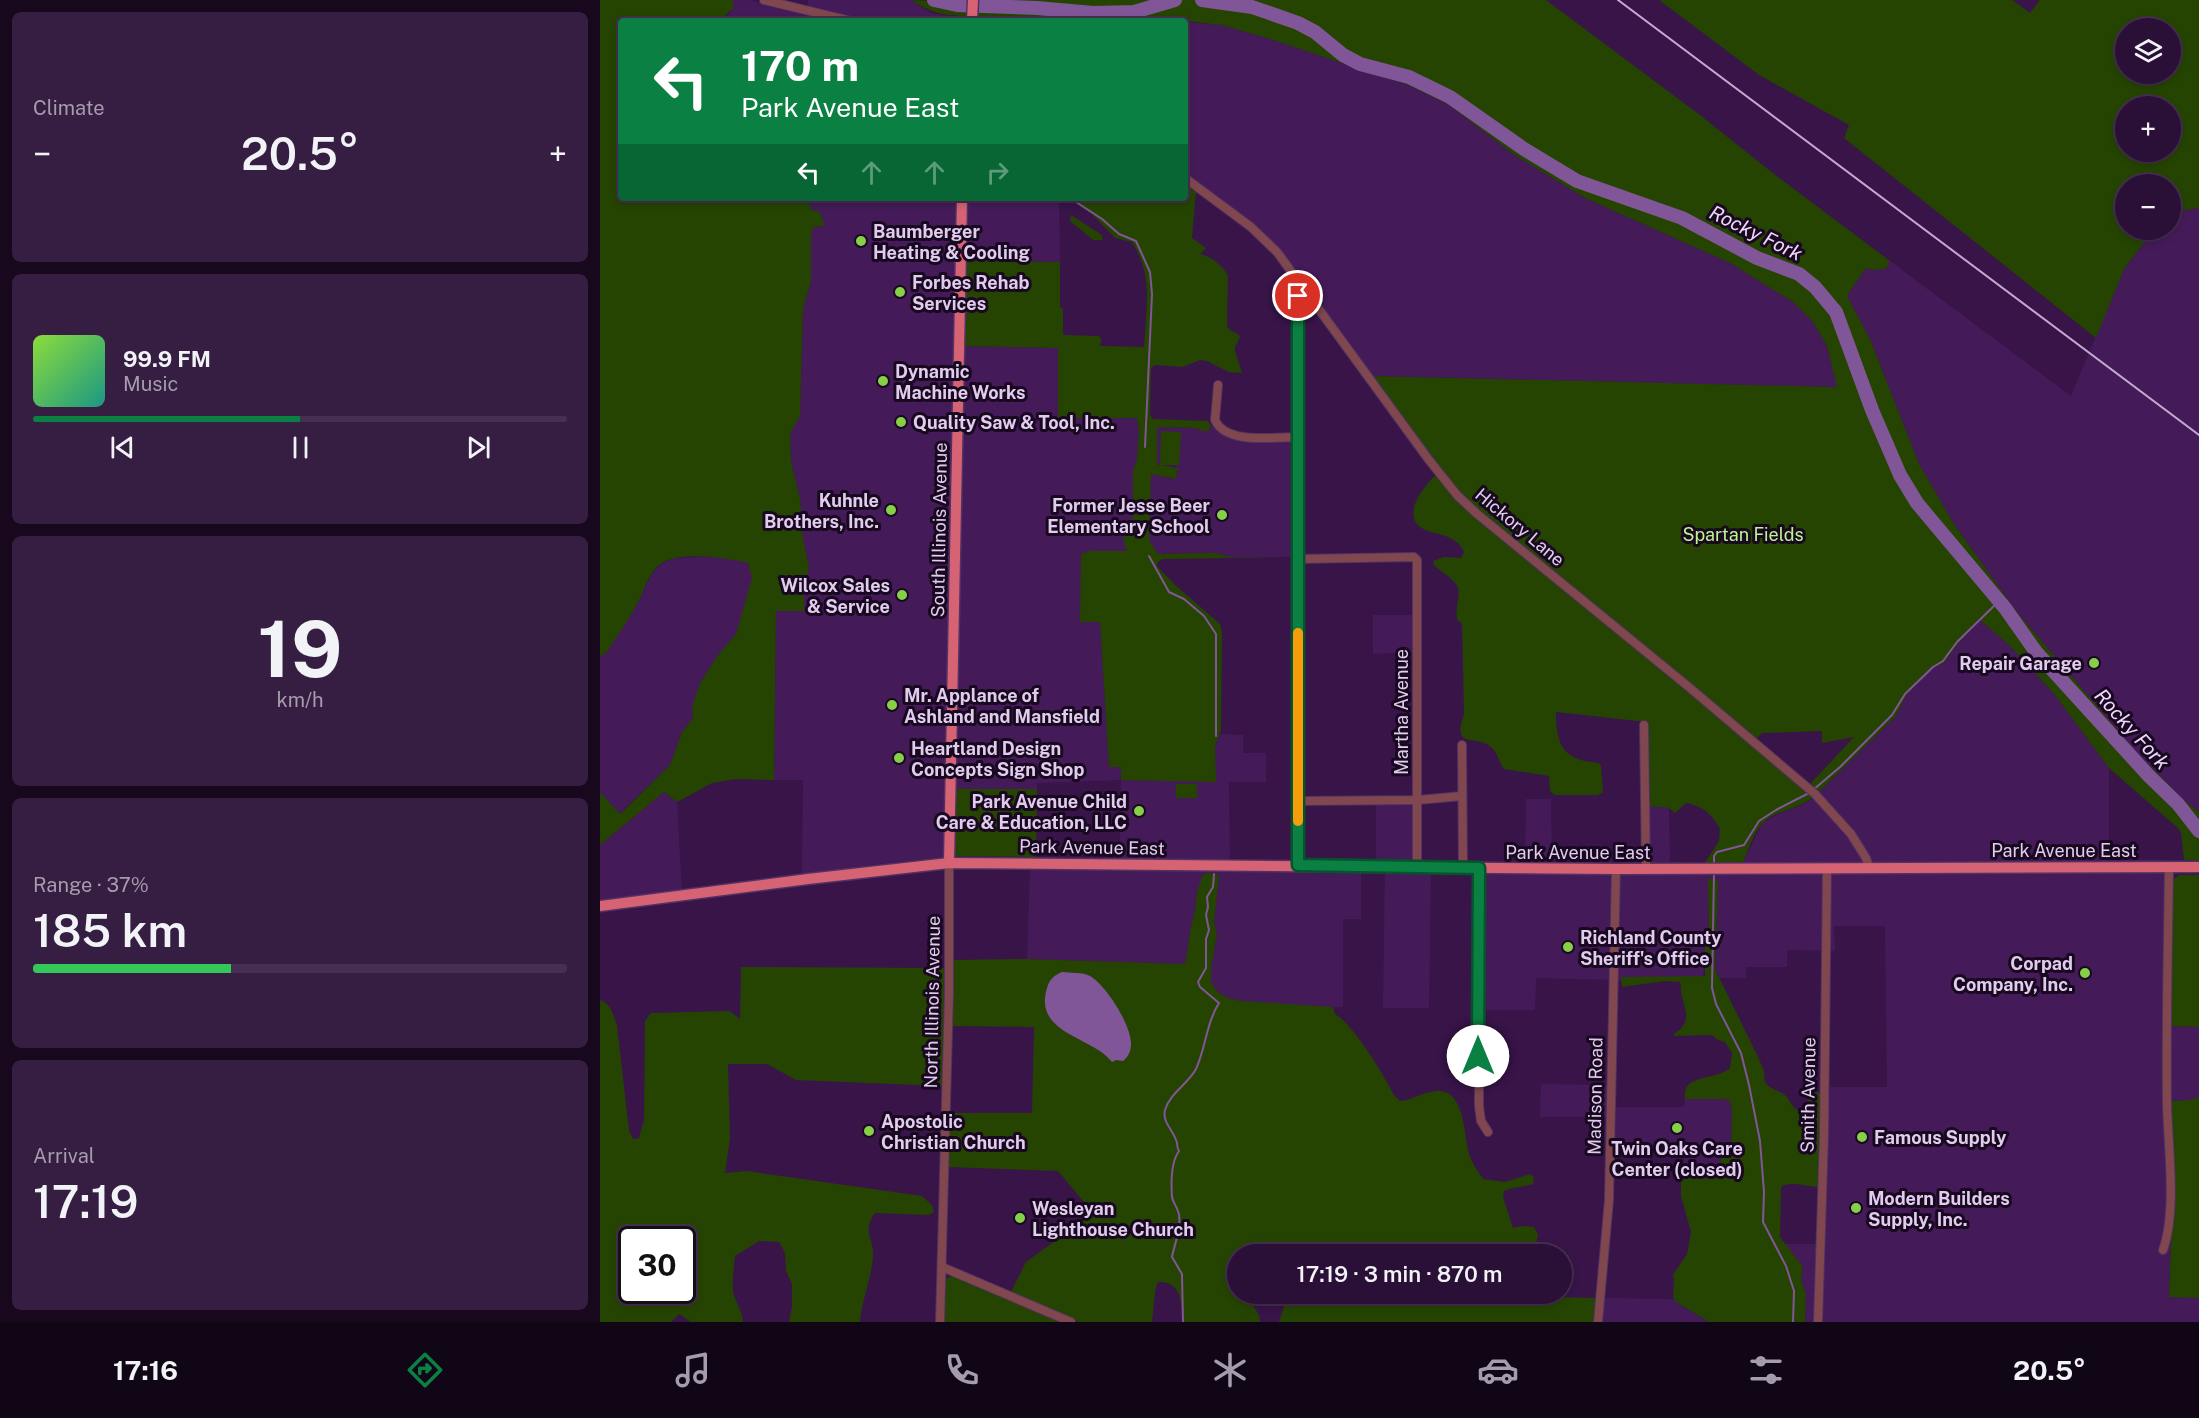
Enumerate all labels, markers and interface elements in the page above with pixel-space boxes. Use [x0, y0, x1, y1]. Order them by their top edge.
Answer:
map controls [2115, 18, 2181, 240]
button: layers [2115, 18, 2181, 84]
text: 170 m [741, 41, 859, 90]
icon: left [642, 42, 720, 120]
text: Park Avenue East [741, 91, 960, 123]
text: Climate [33, 96, 105, 120]
button: + [2115, 96, 2181, 162]
text: 20.5° [241, 127, 359, 180]
text: − [33, 135, 51, 173]
text: + [549, 135, 567, 173]
icon: left [792, 156, 825, 189]
icon: ahead [855, 156, 888, 189]
icon: ahead [918, 156, 951, 189]
icon: right [981, 156, 1014, 189]
button: − [2115, 174, 2181, 240]
water label: Rocky Fork [1706, 200, 1807, 266]
place label: Baumberger Heating & Cooling [873, 221, 1030, 263]
marker: Baumberger Heating & Cooling [854, 234, 868, 248]
pin [1272, 270, 1323, 321]
place label: Forbes Rehab Services [912, 272, 1030, 314]
icon: arrive [1281, 279, 1314, 312]
marker: Forbes Rehab Services [893, 285, 907, 299]
text: 99.9 FM [123, 346, 211, 372]
place label: Dynamic Machine Works [895, 361, 1026, 403]
text: Music [123, 372, 178, 396]
marker: Dynamic Machine Works [876, 374, 890, 388]
place label: Quality Saw & Tool, Inc. [913, 412, 1115, 433]
marker: Quality Saw & Tool, Inc. [894, 415, 908, 429]
icon: previous [106, 431, 139, 464]
icon: pause [284, 431, 317, 464]
icon: next [462, 431, 495, 464]
street label: South Illinois Avenue [927, 442, 951, 618]
street label: Hickory Lane [1471, 484, 1569, 570]
place label: Kuhnle Brothers, Inc. [764, 490, 879, 532]
place label: Former Jesse Beer Elementary School [1047, 495, 1211, 537]
marker: Kuhnle Brothers, Inc. [884, 503, 898, 517]
marker: Former Jesse Beer Elementary School [1215, 508, 1229, 522]
park label: Spartan Fields [1682, 524, 1804, 545]
place label: Wilcox Sales & Service [780, 575, 890, 617]
marker: Wilcox Sales & Service [895, 588, 909, 602]
text: 19 [258, 603, 342, 695]
street label: Martha Avenue [1391, 649, 1412, 775]
place label: Repair Garage [1959, 653, 2082, 674]
marker: Repair Garage [2087, 656, 2101, 670]
water label: Rocky Fork [2089, 684, 2175, 774]
place label: Mr. Applance of Ashland and Mansfield [904, 685, 1100, 727]
text: km/h [276, 688, 324, 712]
marker: Mr. Applance of Ashland and Mansfield [885, 698, 899, 712]
place label: Heartland Design Concepts Sign Shop [911, 738, 1084, 780]
marker: Heartland Design Concepts Sign Shop [892, 751, 906, 765]
place label: Park Avenue Child Care & Education, LLC [936, 791, 1127, 833]
marker: Park Avenue Child Care & Education, LLC [1132, 804, 1146, 818]
street label: Park Avenue East [1019, 835, 1165, 859]
street label: Park Avenue East [1991, 840, 2137, 861]
street label: Park Avenue East [1505, 842, 1651, 863]
text: Range · 37% [33, 873, 149, 897]
text: 185 km [33, 904, 187, 957]
street label: North Illinois Avenue [920, 916, 944, 1088]
place label: Richland County Sheriff's Office [1580, 927, 1721, 969]
marker: Richland County Sheriff's Office [1561, 940, 1575, 954]
place label: Corpad Company, Inc. [1953, 953, 2073, 995]
marker: Corpad Company, Inc. [2078, 966, 2092, 980]
position arrow [1446, 1024, 1510, 1088]
street label: Madison Road [1583, 1037, 1607, 1155]
street label: Smith Avenue [1796, 1037, 1820, 1153]
place label: Apostolic Christian Church [881, 1111, 1026, 1153]
marker: Twin Oaks Care Center (closed) [1670, 1121, 1684, 1135]
marker: Apostolic Christian Church [862, 1124, 876, 1138]
place label: Famous Supply [1874, 1127, 2006, 1148]
marker: Famous Supply [1855, 1130, 1869, 1144]
place label: Twin Oaks Care Center (closed) [1611, 1138, 1743, 1180]
text: Arrival [33, 1144, 95, 1168]
text: 17:19 [33, 1175, 138, 1228]
place label: Modern Builders Supply, Inc. [1868, 1188, 2010, 1230]
place label: Wesleyan Lighthouse Church [1032, 1198, 1194, 1240]
marker: Modern Builders Supply, Inc. [1849, 1201, 1863, 1215]
marker: Wesleyan Lighthouse Church [1013, 1211, 1027, 1225]
speed limit sign: 30 [618, 1226, 696, 1304]
text: 17:19 · 3 min · 870 m [1297, 1261, 1502, 1287]
icon: directions [404, 1349, 446, 1391]
icon: music [672, 1349, 714, 1391]
icon: phone [941, 1349, 983, 1391]
icon: climate [1209, 1349, 1251, 1391]
icon: car [1477, 1349, 1519, 1391]
icon: filters [1745, 1349, 1787, 1391]
text: 17:16 [113, 1354, 178, 1386]
text: 20.5° [2013, 1354, 2086, 1386]

